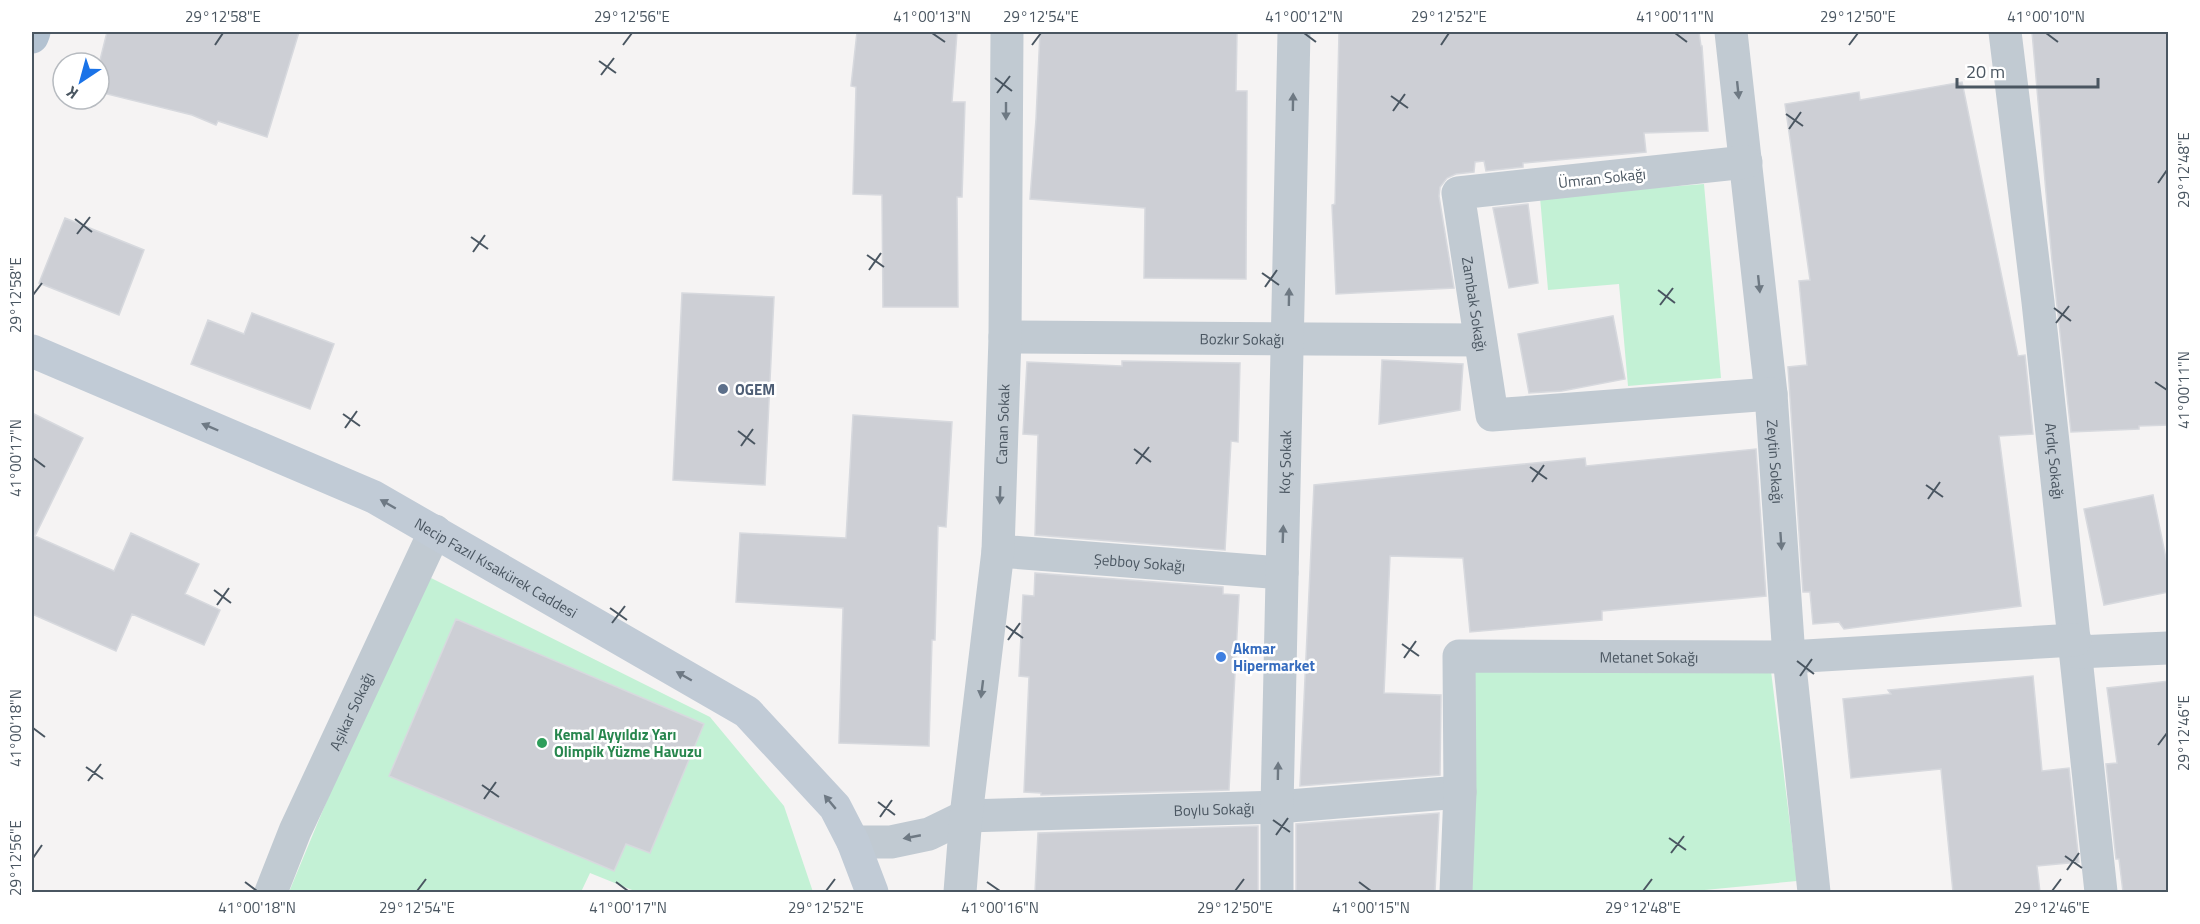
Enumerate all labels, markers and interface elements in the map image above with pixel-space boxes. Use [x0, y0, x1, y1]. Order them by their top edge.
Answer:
text: 29°12'58"E [185, 5, 261, 28]
text: 29°12'56"E [594, 5, 670, 28]
text: 41°00'13"N [893, 5, 971, 28]
text: 29°12'54"E [1003, 5, 1079, 28]
text: 41°00'12"N [1265, 5, 1343, 28]
text: 29°12'52"E [1411, 5, 1487, 28]
text: 41°00'11"N [1636, 5, 1714, 28]
text: 29°12'50"E [1820, 5, 1896, 28]
text: 41°00'10"N [2007, 5, 2085, 28]
north arrow [51, 51, 111, 111]
scale bar [1957, 51, 2098, 89]
text: 20 m [1966, 58, 2005, 85]
text: K [61, 80, 83, 106]
one-way arrow [1733, 80, 1743, 99]
one-way arrow [1288, 93, 1298, 112]
one-way arrow [1001, 101, 1011, 120]
text: 29°12'48"E [2172, 132, 2195, 208]
street label: Ümran Sokağı [1557, 162, 1647, 194]
street label: Zambak Sokağı [1456, 255, 1494, 353]
text: 29°12'58"E [4, 257, 27, 333]
one-way arrow [1754, 274, 1764, 293]
one-way arrow [1284, 288, 1294, 307]
street label: Bozkır Sokağı [1200, 327, 1284, 350]
text: 41°00'11"N [2172, 351, 2195, 429]
place label: OGEM [735, 378, 775, 401]
marker: OGEM [716, 382, 730, 396]
street label: Canan Sokak [989, 384, 1015, 465]
text: 41°00'17"N [4, 419, 27, 497]
street label: Zeytin Sokağı [1761, 419, 1790, 504]
one-way arrow [201, 422, 218, 431]
street label: Ardıç Sokağı [2039, 422, 2070, 500]
street label: Koç Sokak [1272, 430, 1297, 494]
one-way arrow [995, 485, 1005, 504]
one-way arrow [380, 499, 396, 510]
street label: Necip Fazıl Kısakürek Caddesi [411, 511, 582, 624]
one-way arrow [1278, 525, 1287, 544]
one-way arrow [1776, 531, 1786, 550]
street label: Şebboy Sokağı [1093, 547, 1186, 577]
place label: Akmar Hipermarket [1233, 637, 1315, 677]
street label: Metanet Sokağı [1600, 645, 1698, 668]
marker: Akmar Hipermarket [1214, 650, 1228, 664]
street label: Aşikar Sokağı [323, 668, 379, 754]
one-way arrow [676, 670, 692, 681]
one-way arrow [977, 679, 986, 698]
text: 41°00'18"N [4, 689, 27, 767]
text: 29°12'46"E [2172, 695, 2195, 771]
place label: Kemal Ayyıldız Yarı Olimpik Yüzme Havuzu [554, 723, 702, 763]
marker: Kemal Ayyıldız Yarı Olimpik Yüzme Havuzu [535, 736, 549, 750]
one-way arrow [1273, 762, 1282, 781]
one-way arrow [824, 795, 837, 810]
street label: Boylu Sokağı [1173, 796, 1255, 821]
text: 29°12'56"E [4, 820, 27, 896]
one-way arrow [903, 833, 922, 842]
text: 41°00'18"N [218, 896, 296, 919]
text: 29°12'54"E [379, 896, 455, 919]
text: 41°00'17"N [589, 896, 667, 919]
text: 29°12'52"E [788, 896, 864, 919]
text: 41°00'16"N [961, 896, 1039, 919]
text: 29°12'50"E [1197, 896, 1273, 919]
text: 41°00'15"N [1332, 896, 1410, 919]
text: 29°12'48"E [1605, 896, 1681, 919]
text: 29°12'46"E [2014, 896, 2090, 919]

